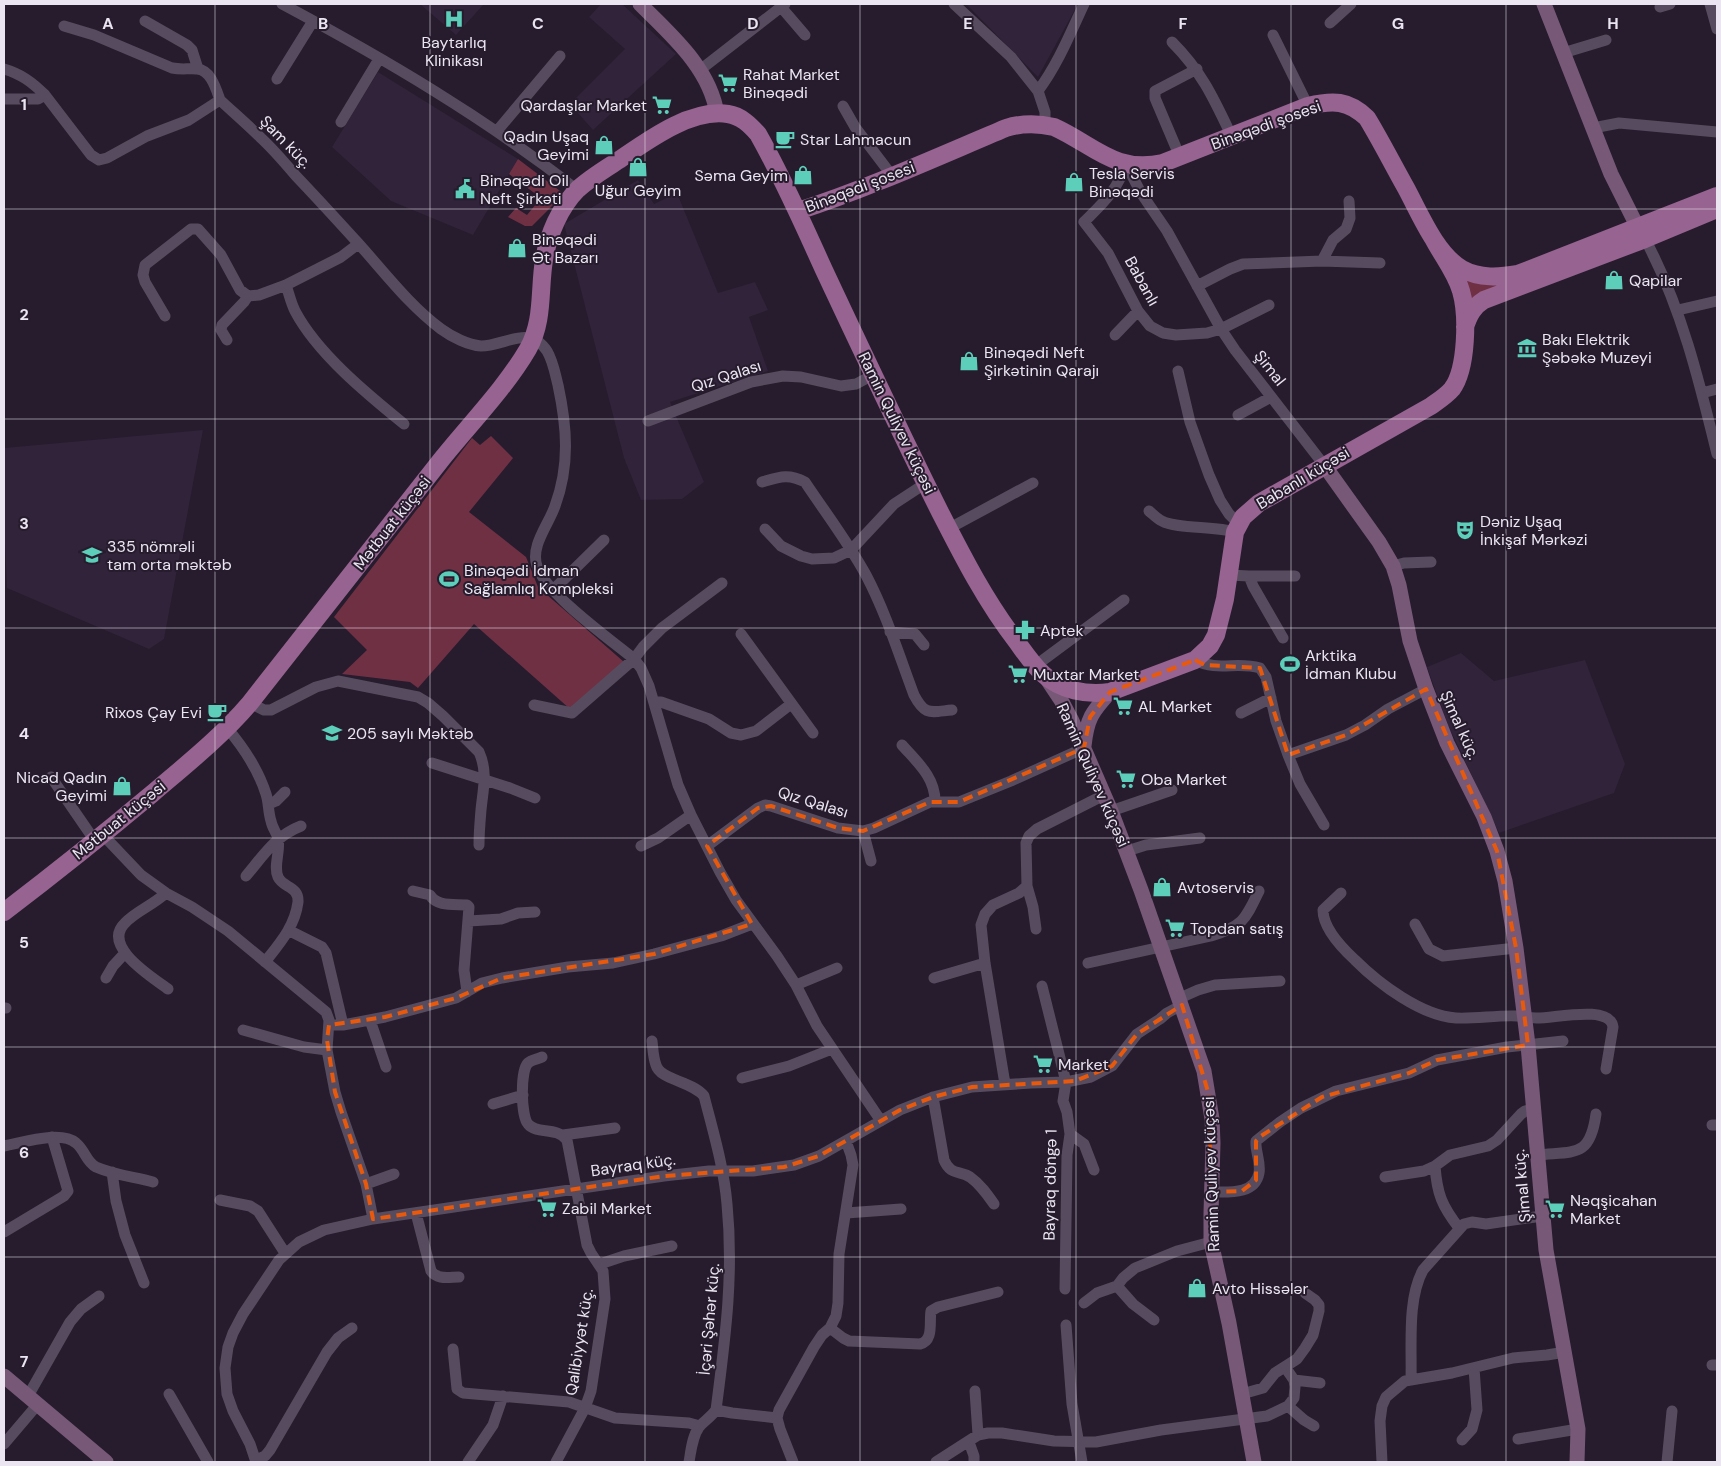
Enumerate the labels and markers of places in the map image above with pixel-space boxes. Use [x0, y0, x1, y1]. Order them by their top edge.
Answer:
hospital icon: Baytarlıq Klinikası [443, 8, 465, 30]
place label: Baytarlıq Klinikası [421, 32, 487, 71]
place label: Rahat Market Binəqədi [743, 64, 840, 103]
supermarket icon: Rahat Market Binəqədi [717, 72, 739, 94]
supermarket icon: Qardaşlar Market [651, 94, 673, 116]
place label: Qardaşlar Market [520, 95, 647, 116]
place label: Qadın Uşaq Geyimi [504, 126, 589, 165]
cafe icon: Star Lahmacun [774, 128, 796, 150]
place label: Star Lahmacun [800, 129, 911, 150]
shop icon: Qadın Uşaq Geyimi [593, 134, 615, 156]
shop icon: Uğur Geyim [627, 156, 649, 178]
place label: Tesla Servis Binəqədi [1089, 163, 1175, 202]
shop icon: Səma Geyim [792, 164, 814, 186]
place label: Səma Geyim [695, 165, 788, 186]
place label: Binəqədi Oil Neft Şirkəti [480, 170, 569, 209]
shop icon: Tesla Servis Binəqədi [1063, 171, 1085, 193]
public building icon: Binəqədi Oil Neft Şirkəti [454, 178, 476, 200]
place label: Uğur Geyim [595, 180, 681, 201]
place label: Binəqədi Ət Bazarı [532, 229, 598, 268]
shop icon: Binəqədi Ət Bazarı [506, 237, 528, 259]
shop icon: Qapilar [1603, 269, 1625, 291]
place label: Qapilar [1629, 270, 1682, 291]
place label: Bakı Elektrik Şəbəkə Muzeyi [1542, 329, 1652, 368]
museum icon: Bakı Elektrik Şəbəkə Muzeyi [1516, 337, 1538, 359]
place label: Binəqədi Neft Şirkətinin Qarajı [984, 342, 1099, 381]
shop icon: Binəqədi Neft Şirkətinin Qarajı [958, 350, 980, 372]
place label: Dəniz Uşaq İnkişaf Mərkəzi [1480, 511, 1587, 550]
theatre icon: Dəniz Uşaq İnkişaf Mərkəzi [1454, 519, 1476, 541]
place label: 335 nömrəli tam orta məktəb [107, 536, 232, 575]
school or university icon: 335 nömrəli tam orta məktəb [81, 544, 103, 566]
place label: Binəqədi İdman Sağlamlıq Kompleksi [464, 560, 614, 599]
sports icon: Binəqədi İdman Sağlamlıq Kompleksi [438, 568, 460, 590]
pharmacy icon: Aptek [1014, 619, 1036, 641]
place label: Aptek [1040, 620, 1084, 641]
place label: Arktika İdman Klubu [1305, 645, 1396, 684]
sports icon: Arktika İdman Klubu [1279, 653, 1301, 675]
supermarket icon: Muxtar Market [1007, 663, 1029, 685]
place label: Muxtar Market [1033, 664, 1139, 685]
supermarket icon: AL Market [1112, 695, 1134, 717]
place label: AL Market [1138, 696, 1212, 717]
cafe icon: Rixos Çay Evi [206, 701, 228, 723]
place label: Rixos Çay Evi [105, 702, 202, 723]
school or university icon: 205 saylı Məktəb [321, 722, 343, 744]
place label: 205 saylı Məktəb [347, 723, 474, 744]
place label: Nicad Qadın Geyimi [16, 767, 107, 806]
supermarket icon: Oba Market [1115, 768, 1137, 790]
place label: Oba Market [1141, 769, 1227, 790]
shop icon: Nicad Qadın Geyimi [111, 775, 133, 797]
shop icon: Avtoservis [1151, 876, 1173, 898]
place label: Avtoservis [1177, 877, 1254, 898]
supermarket icon: Topdan satış [1164, 917, 1186, 939]
place label: Topdan satış [1190, 918, 1284, 939]
supermarket icon: Market [1032, 1053, 1054, 1075]
place label: Market [1058, 1054, 1109, 1075]
place label: Nəqşicahan Market [1570, 1190, 1657, 1229]
supermarket icon: Zabil Market [536, 1197, 558, 1219]
place label: Zabil Market [562, 1198, 652, 1219]
supermarket icon: Nəqşicahan Market [1544, 1198, 1566, 1220]
shop icon: Avto Hissələr [1186, 1277, 1208, 1299]
place label: Avto Hissələr [1212, 1278, 1309, 1299]

